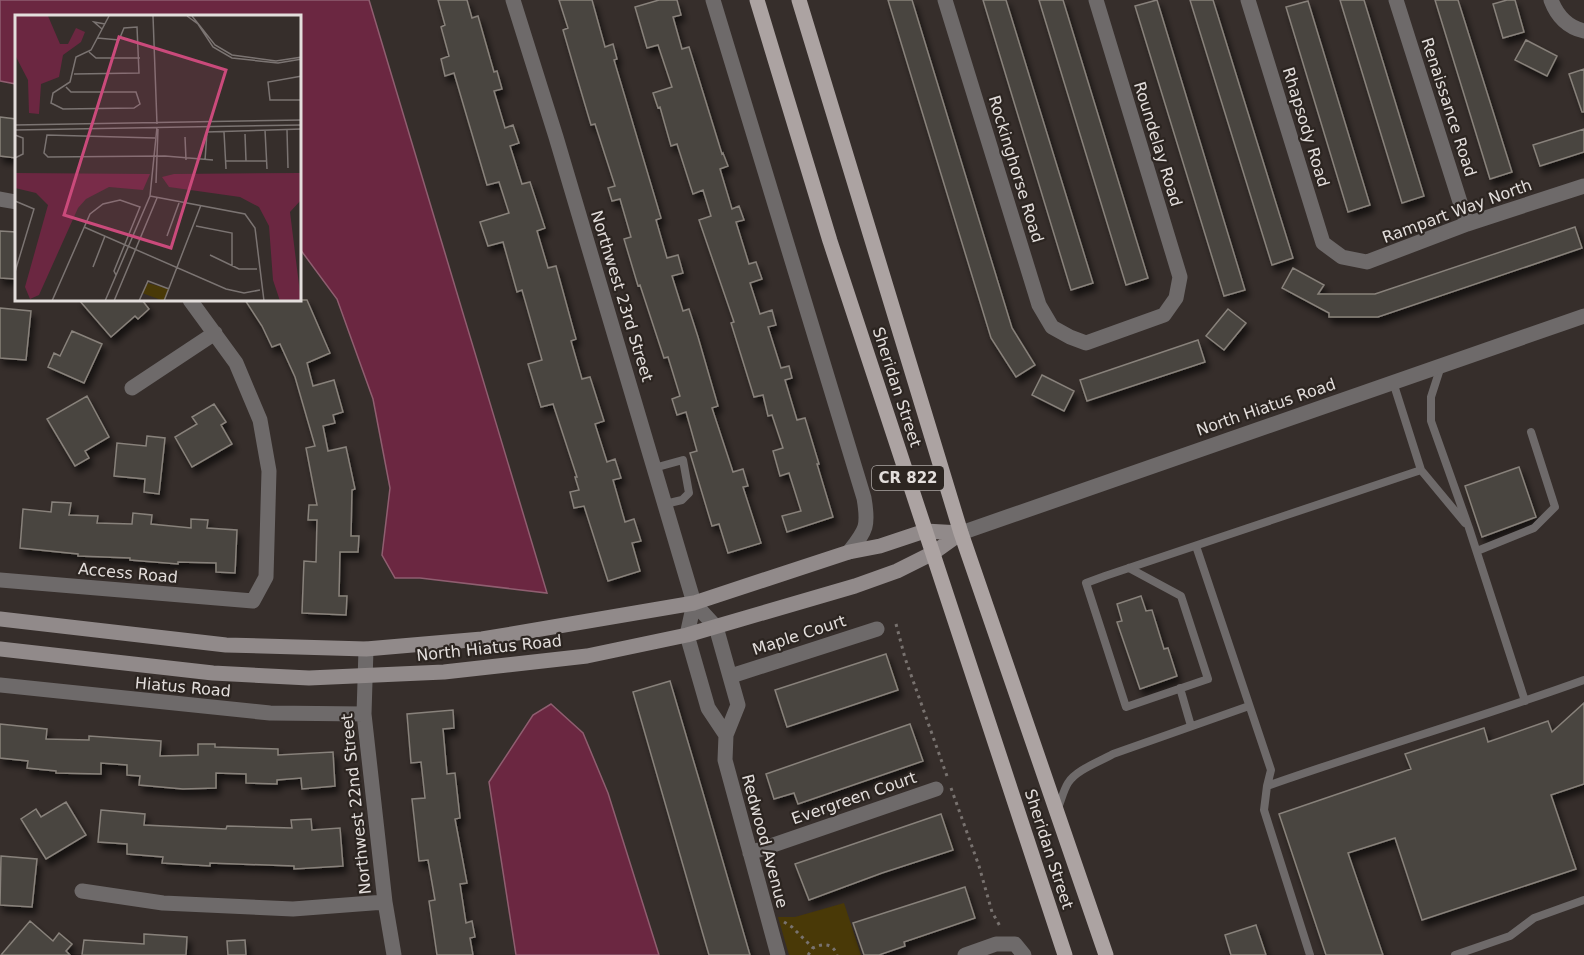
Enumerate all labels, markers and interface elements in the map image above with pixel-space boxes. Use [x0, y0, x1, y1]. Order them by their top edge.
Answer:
inset map [15, 15, 302, 302]
street label: Renaissance Road [1418, 35, 1480, 179]
street label: Rhapsody Road [1279, 65, 1333, 189]
street label: Roundelay Road [1130, 79, 1186, 209]
street label: Rockinghorse Road [985, 93, 1047, 245]
street label: Rampart Way North [1380, 175, 1534, 247]
street label: Northwest 23rd Street [587, 208, 657, 384]
street label: Sheridan Street [869, 325, 925, 449]
street label: North Hiatus Road [1194, 374, 1338, 440]
road number: CR 822 [872, 466, 944, 490]
street label: Access Road [77, 559, 179, 587]
street label: Maple Court [750, 611, 848, 659]
street label: North Hiatus Road [415, 631, 563, 665]
street label: Hiatus Road [134, 673, 232, 701]
street label: Northwest 22nd Street [337, 713, 375, 895]
street label: Evergreen Court [789, 768, 919, 828]
street label: Redwood Avenue [738, 772, 792, 910]
street label: Sheridan Street [1021, 787, 1077, 911]

